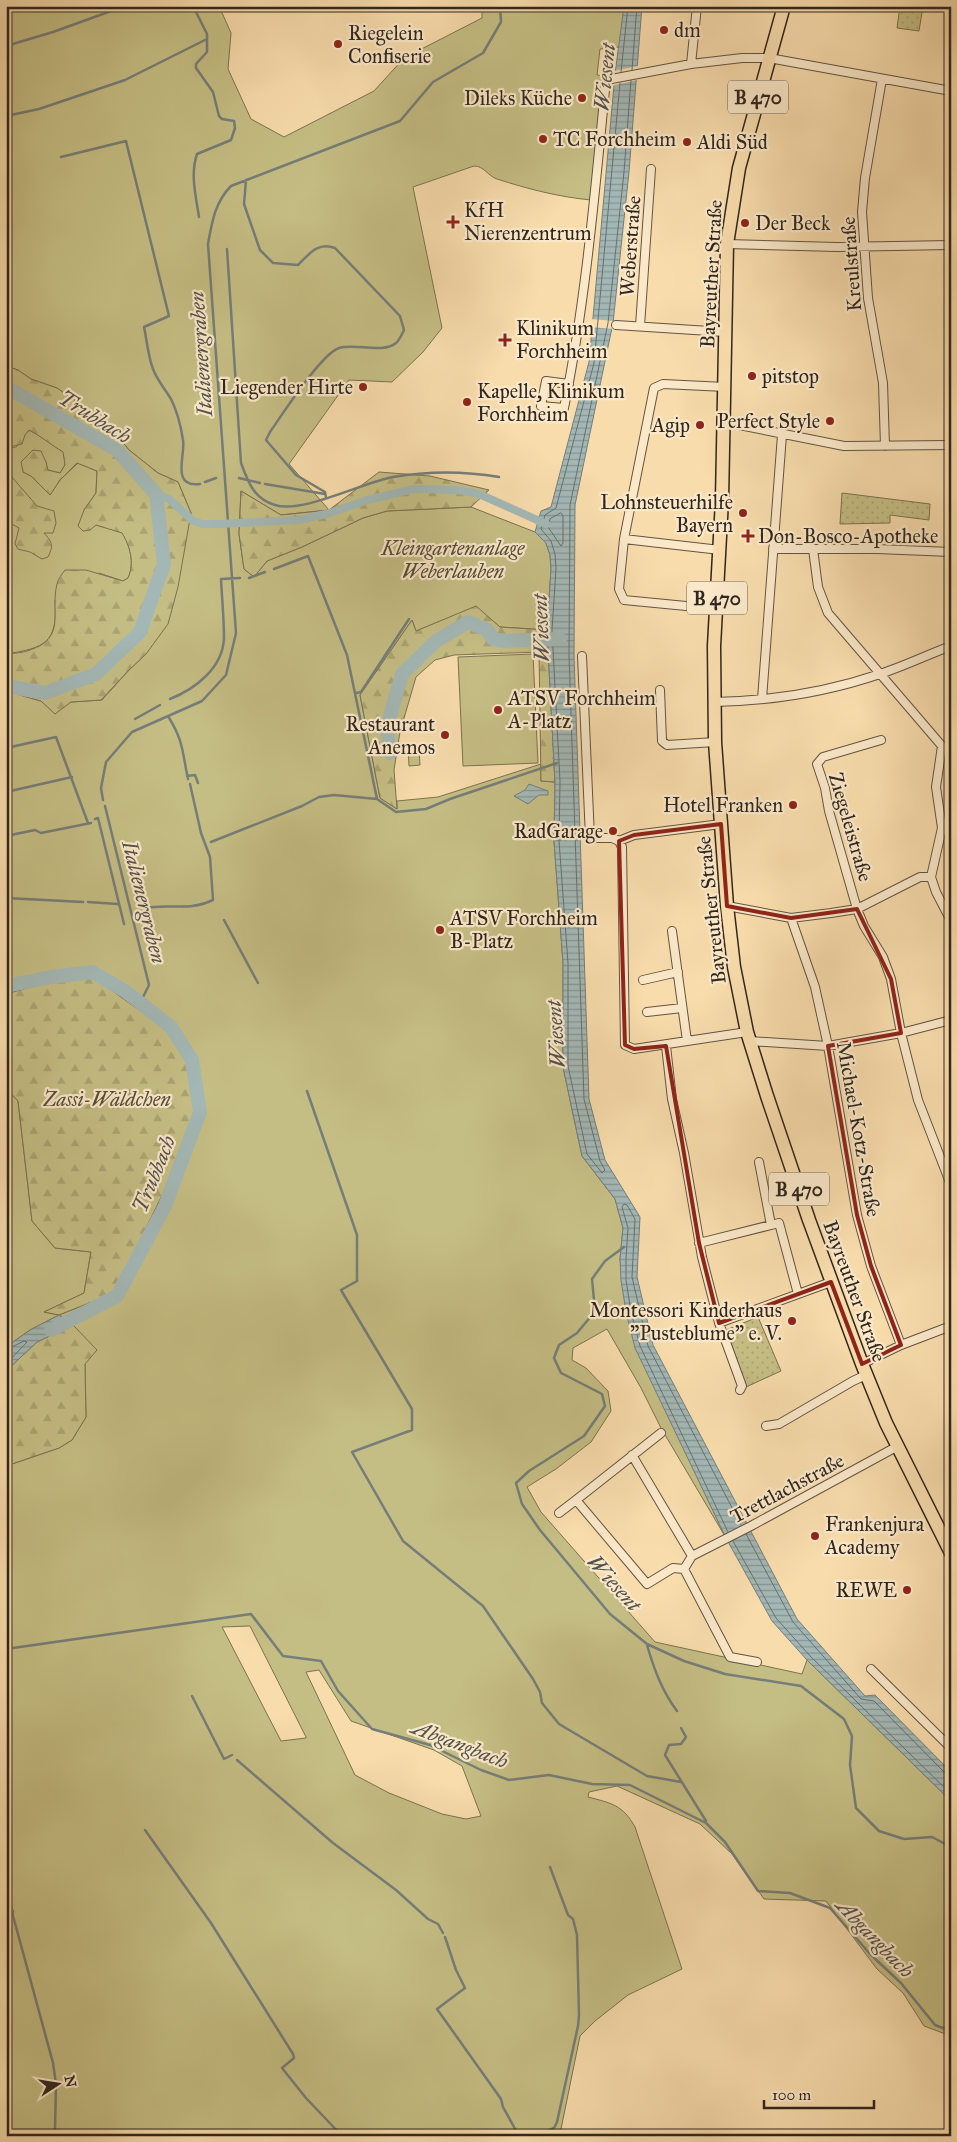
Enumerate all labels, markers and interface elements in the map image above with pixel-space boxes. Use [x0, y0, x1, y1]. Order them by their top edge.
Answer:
place label: dm [674, 18, 701, 42]
place label: Riegelein Confiserie [348, 21, 431, 68]
marker: dm [658, 24, 670, 36]
marker: Riegelein Confiserie [332, 38, 344, 50]
water label: Wiesent [589, 40, 622, 112]
road number: B 470 [728, 80, 788, 114]
place label: Dileks Küche [464, 86, 572, 110]
marker: Dileks Küche [576, 92, 588, 104]
place label: TC Forchheim [553, 127, 676, 151]
place label: Aldi Süd [696, 130, 768, 154]
marker: TC Forchheim [537, 133, 549, 145]
marker: Aldi Süd [681, 136, 693, 148]
street label: Weberstraße [615, 195, 645, 297]
place label: KfH Nierenzentrum [464, 198, 592, 245]
street label: Bayreuther Straße [695, 199, 727, 349]
place label: Der Beck [755, 211, 831, 235]
marker: KfH Nierenzentrum [446, 215, 460, 229]
street label: Kreulstraße [836, 216, 866, 312]
marker: Der Beck [739, 217, 751, 229]
water label: Italienergraben [184, 290, 218, 418]
place label: Klinikum Forchheim [516, 316, 608, 363]
marker: Klinikum Forchheim [498, 333, 512, 347]
place label: pitstop [761, 364, 819, 388]
marker: pitstop [746, 370, 758, 382]
place label: Liegender Hirte [220, 375, 353, 400]
place label: Kapelle, Klinikum Forchheim [477, 379, 625, 426]
marker: Liegender Hirte [357, 381, 369, 393]
water label: Trubbach [54, 385, 136, 449]
marker: Kapelle, Klinikum Forchheim [461, 396, 473, 408]
place label: Perfect Style [717, 409, 820, 433]
place label: Agip [651, 413, 690, 438]
marker: Perfect Style [824, 415, 836, 427]
marker: Agip [694, 419, 706, 431]
place label: Lohnsteuerhilfe Bayern [600, 490, 733, 537]
marker: Lohnsteuerhilfe Bayern [737, 507, 749, 519]
place label: Don-Bosco-Apotheke [758, 524, 938, 548]
marker: Don-Bosco-Apotheke [742, 530, 754, 542]
park label: Kleingartenanlage Weberlauben [380, 536, 525, 583]
road number: B 470 [687, 582, 747, 614]
water label: Wiesent [527, 592, 555, 662]
place label: ATSV Forchheim A-Platz [507, 686, 656, 733]
marker: ATSV Forchheim A-Platz [492, 704, 504, 716]
place label: Restaurant Anemos [345, 712, 435, 759]
marker: Restaurant Anemos [439, 729, 451, 741]
street label: Ziegeleistraße [823, 770, 878, 884]
place label: Hotel Franken [663, 793, 783, 817]
marker: Hotel Franken [787, 799, 799, 811]
place label: RadGarage [514, 819, 603, 844]
marker: RadGarage [607, 825, 619, 837]
street label: Bayreuther Straße [691, 835, 731, 985]
water label: Italienergraben [116, 837, 172, 966]
place label: ATSV Forchheim B-Platz [449, 906, 598, 953]
marker: ATSV Forchheim B-Platz [434, 924, 446, 936]
water label: Wiesent [541, 998, 571, 1069]
street label: Michael-Kotz-Straße [832, 1039, 886, 1219]
park label: Zassi-Wäldchen [42, 1087, 171, 1111]
water label: Trubbach [127, 1132, 181, 1216]
road number: B 470 [769, 1172, 829, 1206]
street label: Bayreuther Straße [818, 1217, 892, 1365]
place label: Montessori Kinderhaus "Pusteblume" e. V. [589, 1298, 782, 1345]
marker: Montessori Kinderhaus "Pusteblume" e. V. [786, 1315, 798, 1327]
street label: Trettlachstraße [726, 1448, 848, 1528]
place label: Frankenjura Academy [824, 1512, 925, 1559]
marker: Frankenjura Academy [809, 1530, 821, 1542]
water label: Wiesent [582, 1549, 647, 1618]
place label: REWE [836, 1578, 897, 1602]
marker: REWE [901, 1584, 913, 1596]
water label: Abgangbach [406, 1713, 512, 1774]
water label: Abgangbach [829, 1891, 919, 1983]
north arrow [32, 2060, 82, 2110]
text: N [61, 2074, 80, 2089]
scale bar [764, 2077, 874, 2109]
text: 100 m [772, 2086, 812, 2104]

